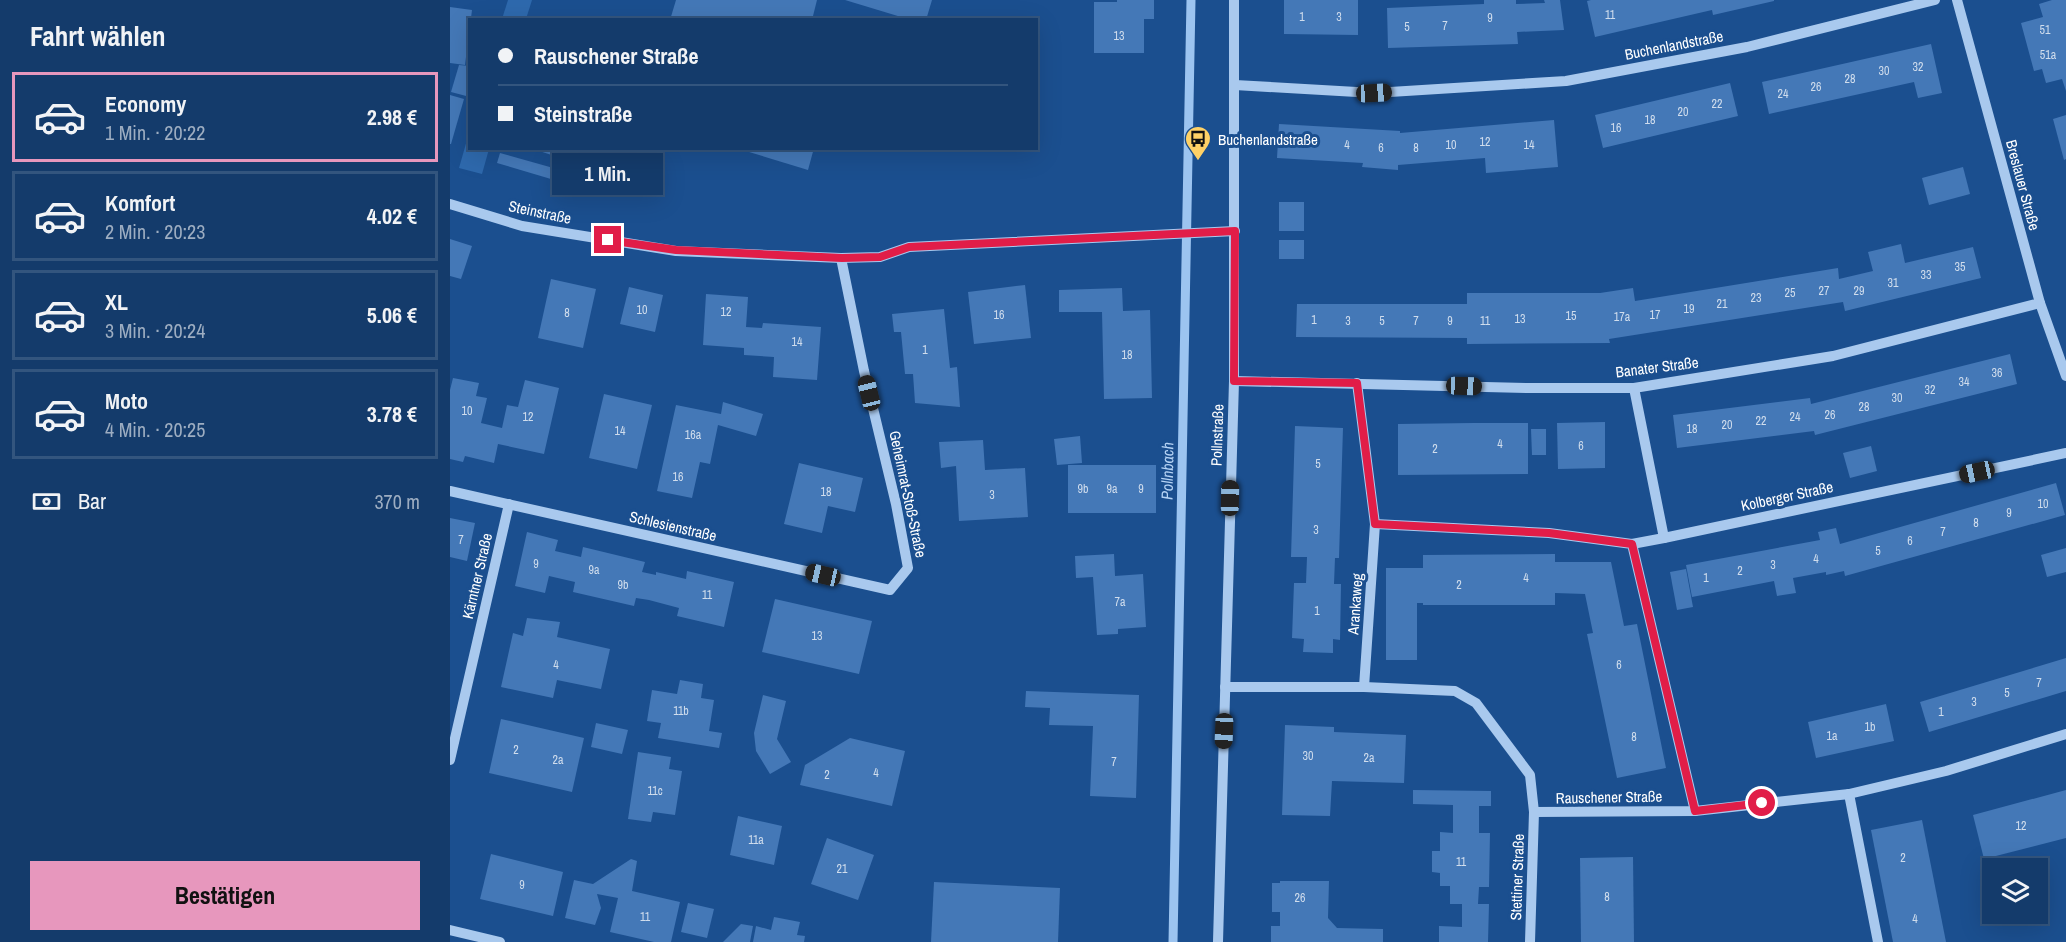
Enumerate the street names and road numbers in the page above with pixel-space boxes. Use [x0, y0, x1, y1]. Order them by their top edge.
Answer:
street label: Buchenlandstraße [1623, 25, 1725, 65]
street label: Breslauer Straße [2001, 137, 2045, 233]
street label: Steinstraße [507, 195, 573, 229]
street label: Banater Straße [1614, 351, 1700, 383]
street label: Pollnstraße [1205, 403, 1229, 466]
street label: Geheimrat-Stoß-Straße [884, 429, 932, 560]
street label: Kolberger Straße [1739, 476, 1835, 516]
street label: Schlesienstraße [627, 506, 719, 546]
street label: Kärntner Straße [457, 531, 497, 621]
street label: Arankaweg [1342, 572, 1368, 636]
street label: Rauschener Straße [1555, 786, 1663, 808]
street label: Stettiner Straße [1505, 833, 1529, 921]

